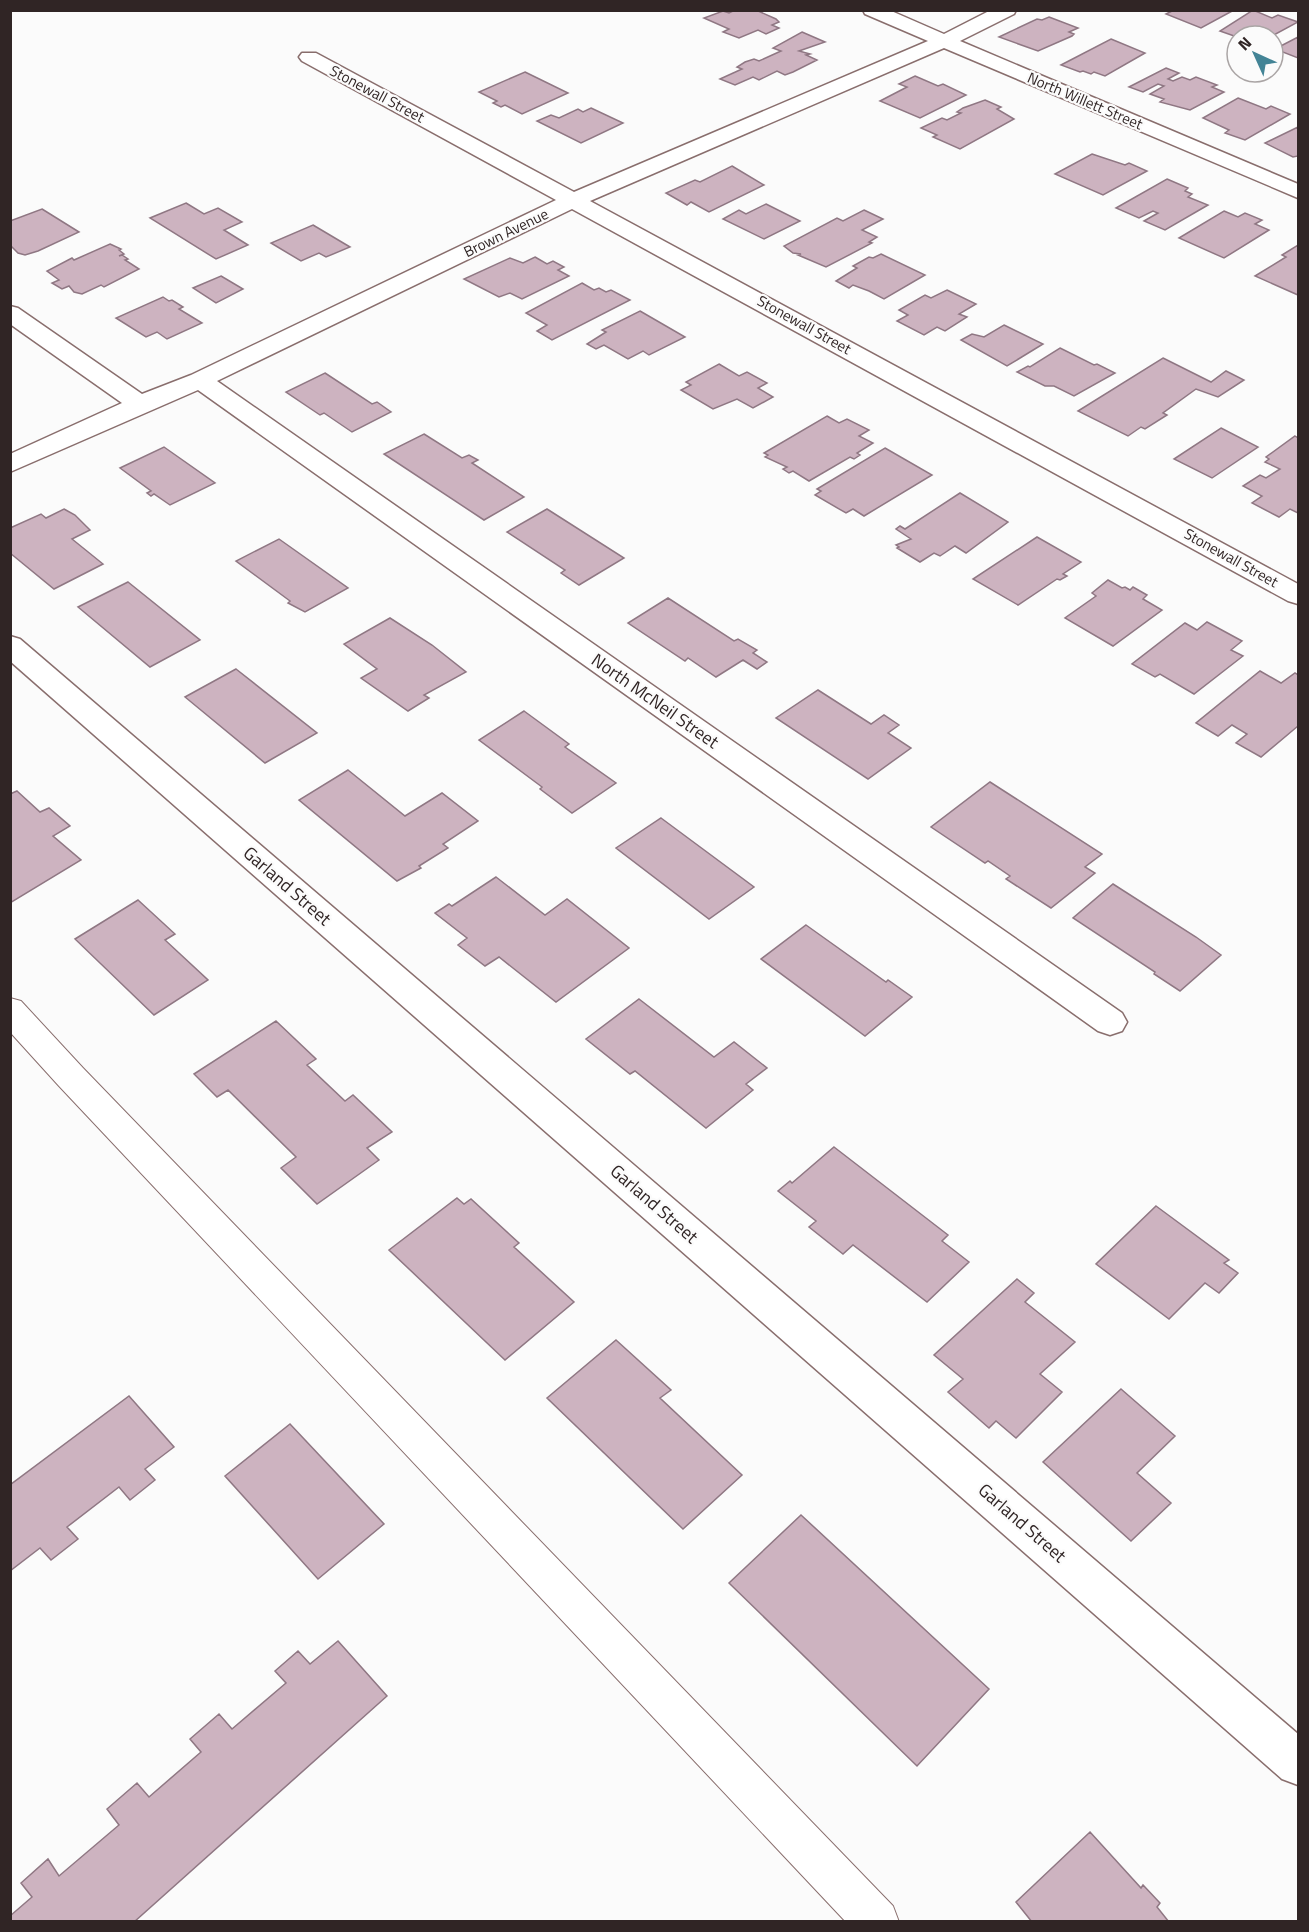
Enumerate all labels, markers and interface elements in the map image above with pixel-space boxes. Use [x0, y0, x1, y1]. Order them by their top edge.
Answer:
north arrow [1225, 24, 1285, 84]
text: N [1232, 31, 1257, 56]
street label: Stonewall Street [326, 59, 429, 129]
street label: North Willett Street [1024, 66, 1147, 136]
street label: Brown Avenue [459, 202, 552, 263]
street label: Stonewall Street [753, 289, 856, 360]
street label: Stonewall Street [1180, 522, 1283, 593]
street label: North McNeil Street [586, 646, 725, 755]
street label: Garland Street [237, 840, 338, 932]
street label: Garland Street [604, 1158, 705, 1250]
street label: Garland Street [972, 1477, 1073, 1569]

